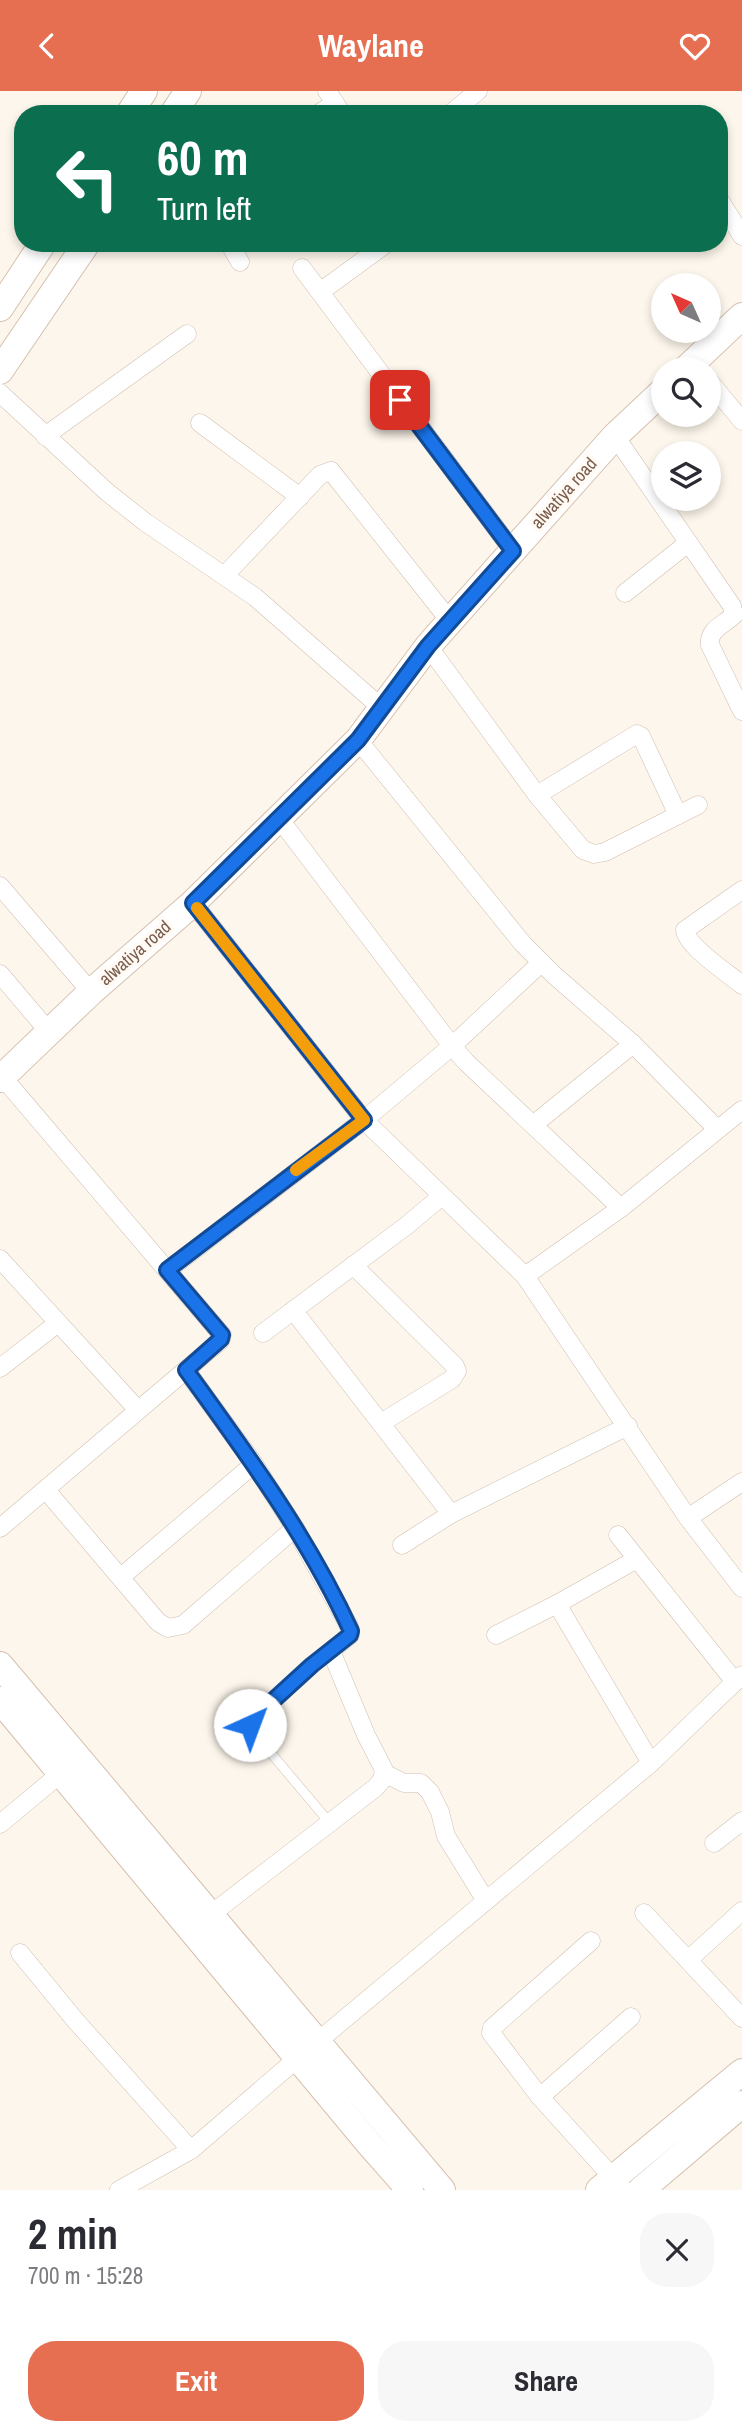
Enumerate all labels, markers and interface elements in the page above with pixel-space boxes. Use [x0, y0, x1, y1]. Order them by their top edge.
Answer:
text: Waylane [318, 24, 424, 67]
icon: back [28, 27, 66, 65]
icon: heart [676, 27, 714, 65]
text: 60 m [157, 124, 249, 190]
icon: left [42, 133, 133, 224]
text: Turn left [157, 187, 251, 230]
north arrow [651, 273, 721, 343]
map controls [651, 273, 721, 511]
button: search [651, 357, 721, 427]
pin [370, 370, 430, 430]
icon: arrive [381, 381, 419, 419]
button: layers [651, 441, 721, 511]
street label: alwatiya road [525, 452, 602, 534]
street label: alwatiya road [93, 914, 176, 991]
position arrow [213, 1688, 287, 1762]
text: 2 min [28, 2206, 118, 2262]
button: close [640, 2213, 714, 2287]
text: 700 m · 15:28 [28, 2260, 143, 2291]
button: Exit [28, 2341, 364, 2421]
button: Share [378, 2341, 714, 2421]

